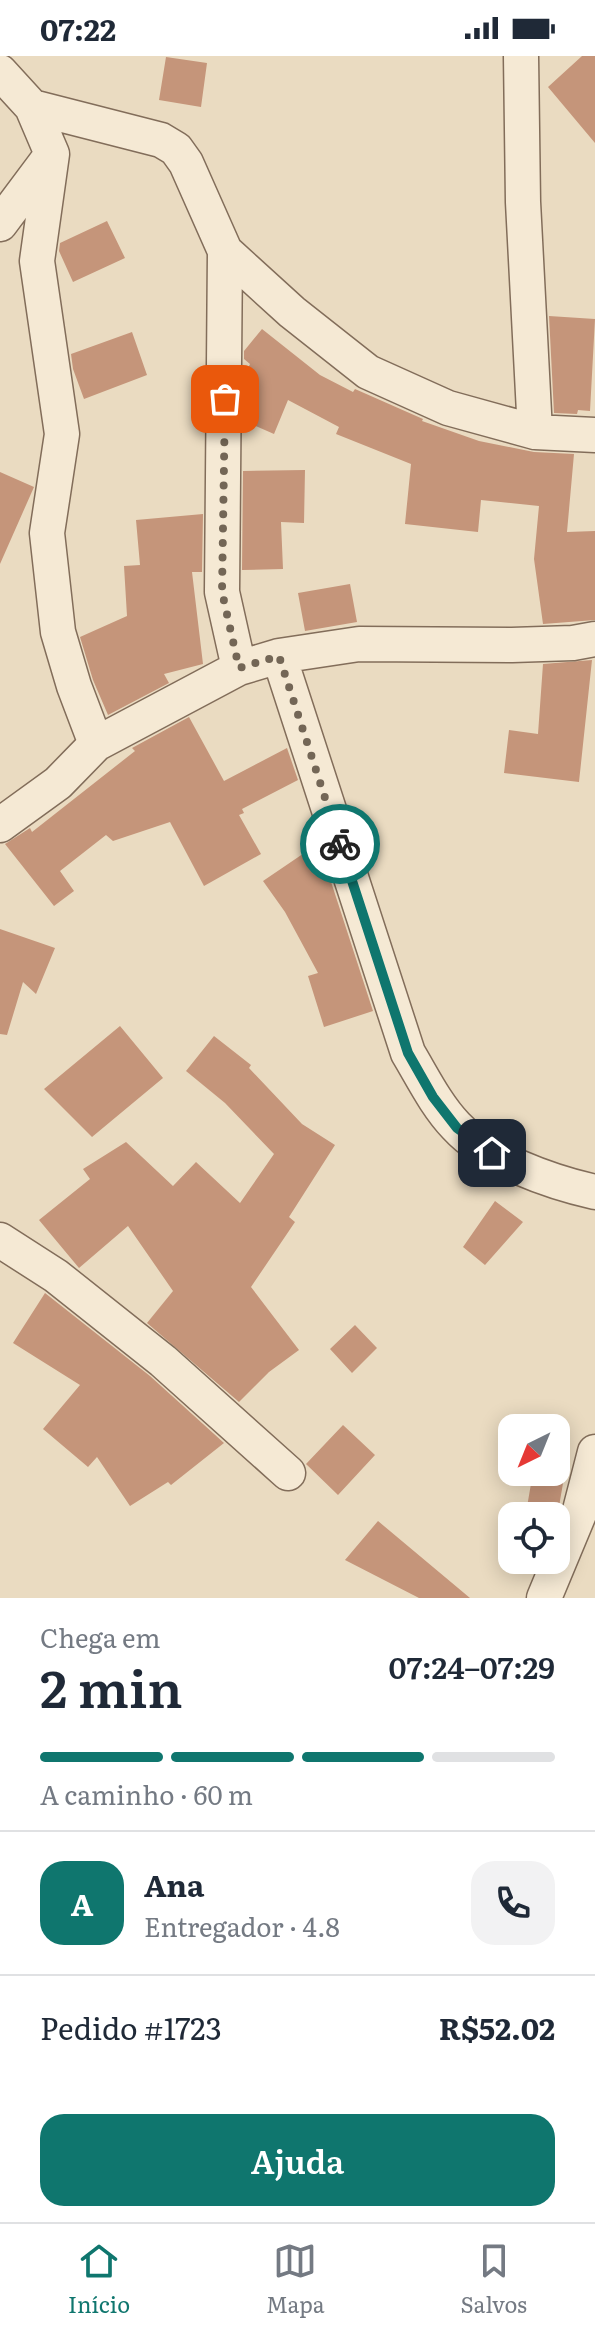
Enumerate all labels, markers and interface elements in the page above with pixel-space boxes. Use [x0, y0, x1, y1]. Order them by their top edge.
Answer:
text: 07:22 [40, 6, 116, 50]
pin [191, 365, 259, 433]
icon: bag [203, 377, 247, 421]
courier [300, 804, 380, 884]
icon: bike [318, 822, 362, 866]
pin [458, 1119, 526, 1187]
icon: home [470, 1131, 514, 1175]
north arrow [498, 1414, 570, 1486]
map controls [498, 1414, 570, 1574]
button: locate [498, 1502, 570, 1574]
text: Chega em [40, 1617, 160, 1656]
text: 07:24–07:29 [389, 1644, 555, 1688]
text: 2 min [40, 1647, 183, 1724]
text: A caminho · 60 m [40, 1774, 253, 1813]
button: phone [471, 1861, 555, 1945]
text: Ana [144, 1862, 204, 1906]
text: A [71, 1881, 93, 1925]
text: Entregador · 4.8 [144, 1906, 340, 1945]
text: Pedido #1723 [40, 2005, 222, 2049]
text: R$52.02 [439, 2005, 555, 2049]
button: Ajuda [40, 2114, 555, 2206]
tab: Início [68, 2239, 130, 2320]
tab: Mapa [266, 2239, 325, 2320]
tab: Salvos [461, 2239, 527, 2320]

